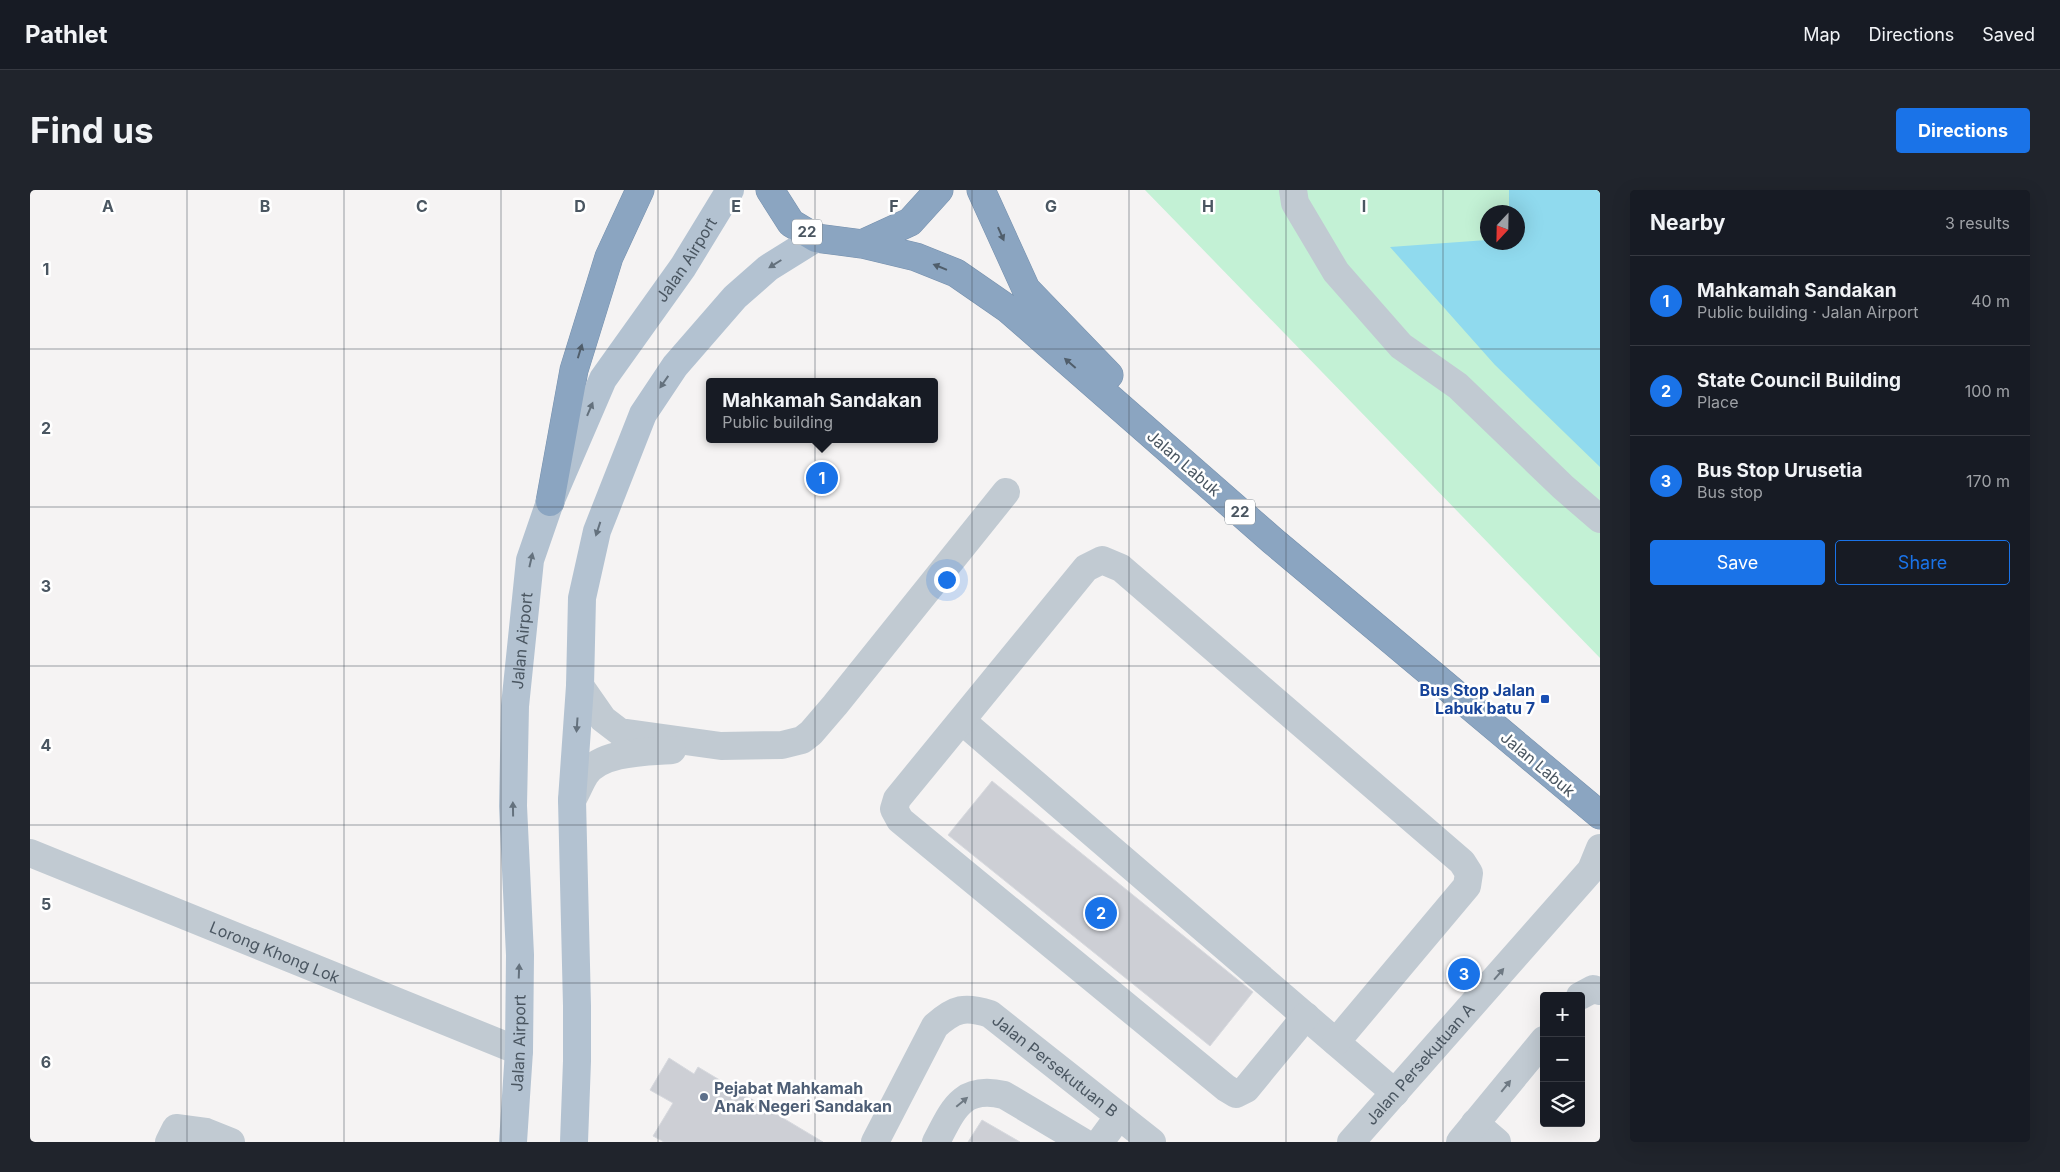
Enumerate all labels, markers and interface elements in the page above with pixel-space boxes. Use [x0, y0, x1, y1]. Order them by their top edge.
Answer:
text: Pathlet [25, 20, 108, 49]
text: Map [1803, 24, 1841, 45]
text: Directions [1869, 24, 1954, 45]
text: Saved [1982, 24, 2035, 45]
button: Directions [1896, 108, 2030, 153]
text: Find us [30, 109, 154, 151]
text: A [102, 196, 114, 216]
text: B [260, 196, 270, 216]
text: C [416, 196, 428, 216]
text: D [574, 196, 586, 216]
text: E [731, 196, 741, 216]
text: F [889, 196, 899, 216]
text: G [1045, 196, 1057, 216]
text: H [1202, 196, 1214, 216]
text: I [1362, 196, 1366, 216]
north arrow [1480, 205, 1525, 250]
text: Nearby [1650, 210, 1725, 235]
text: 3 results [1945, 213, 2010, 233]
street label: Jalan Airport [651, 214, 721, 306]
road number: 22 [792, 220, 822, 244]
one-way arrow [997, 227, 1005, 241]
text: 1 [43, 259, 49, 279]
one-way arrow [768, 259, 782, 269]
one-way arrow [932, 263, 947, 271]
text: Mahkamah Sandakan [1697, 279, 1897, 302]
text: 1 [1663, 291, 1669, 311]
text: 40 m [1971, 291, 2010, 311]
text: Public building · Jalan Airport [1697, 302, 1919, 322]
one-way arrow [576, 343, 584, 358]
one-way arrow [1065, 357, 1077, 369]
text: State Council Building [1697, 369, 1901, 392]
one-way arrow [659, 375, 669, 388]
popup [706, 378, 938, 443]
text: 2 [1661, 381, 1671, 401]
text: 100 m [1965, 381, 2010, 401]
text: Mahkamah Sandakan [722, 389, 922, 412]
text: Place [1697, 392, 1739, 412]
one-way arrow [587, 402, 595, 416]
text: Public building [722, 412, 833, 432]
text: 2 [41, 418, 51, 438]
street label: Jalan Labuk [1143, 426, 1225, 501]
pin: 1 [806, 459, 838, 497]
text: Bus Stop Urusetia [1697, 459, 1862, 482]
text: 3 [1661, 471, 1671, 491]
text: 170 m [1966, 471, 2010, 491]
text: Bus stop [1697, 482, 1763, 502]
road number: 22 [1225, 500, 1255, 524]
one-way arrow [594, 522, 602, 537]
button: Save [1650, 540, 1825, 585]
button: Share [1835, 540, 2010, 585]
one-way arrow [527, 552, 535, 567]
your location [934, 567, 960, 593]
text: 3 [41, 576, 51, 596]
street label: Jalan Airport [507, 591, 537, 690]
place label: Bus Stop Jalan Labuk batu 7 [1420, 680, 1535, 718]
marker: Bus Stop Jalan Labuk batu 7 [1539, 693, 1551, 705]
one-way arrow [573, 717, 581, 733]
street label: Jalan Labuk [1497, 727, 1579, 801]
text: 4 [41, 735, 52, 755]
one-way arrow [509, 800, 517, 816]
text: 5 [41, 894, 51, 914]
pin: 2 [1085, 894, 1117, 932]
street label: Lorong Khong Lok [207, 917, 343, 987]
pin: 3 [1448, 955, 1480, 993]
one-way arrow [516, 963, 524, 979]
one-way arrow [1494, 968, 1505, 981]
map controls [1540, 992, 1585, 1127]
button: + [1540, 992, 1585, 1037]
street label: Jalan Airport [506, 995, 530, 1092]
street label: Jalan Persekutuan A [1361, 999, 1479, 1129]
street label: Jalan Persekutuan B [988, 1010, 1122, 1121]
button: − [1540, 1037, 1585, 1082]
text: 6 [41, 1052, 51, 1072]
place label: Pejabat Mahkamah Anak Negeri Sandakan [714, 1078, 892, 1116]
one-way arrow [1501, 1079, 1512, 1092]
button: layers [1540, 1082, 1585, 1127]
marker: Pejabat Mahkamah Anak Negeri Sandakan [698, 1091, 710, 1103]
one-way arrow [955, 1096, 968, 1107]

